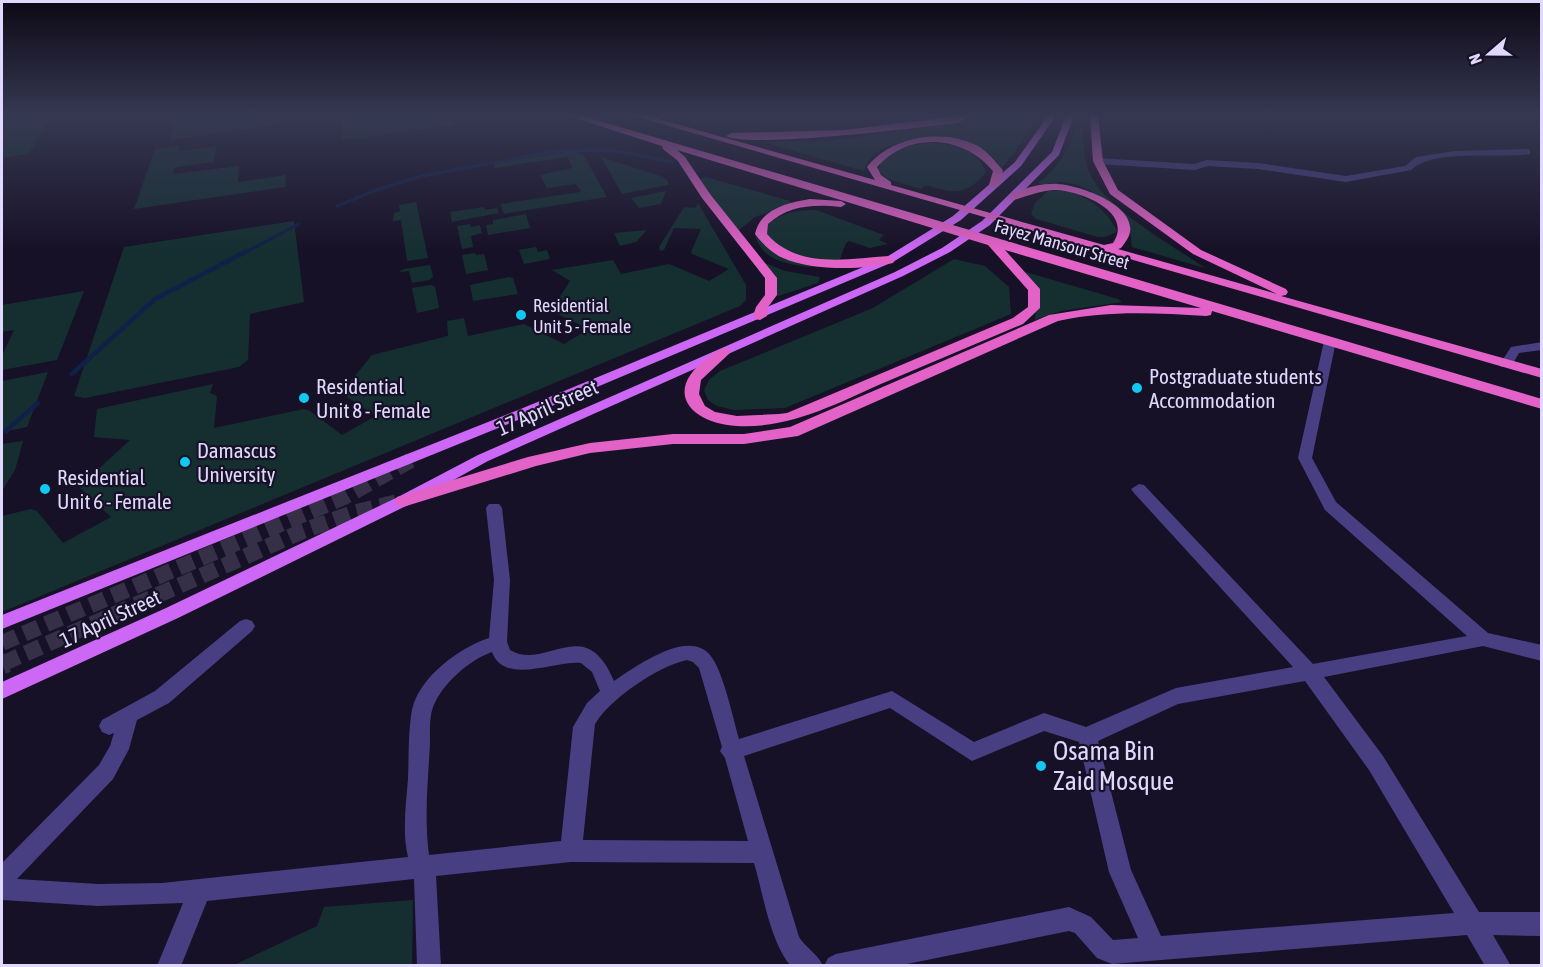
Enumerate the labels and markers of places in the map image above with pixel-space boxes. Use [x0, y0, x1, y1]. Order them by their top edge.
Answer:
place label: Residential Unit 5 - Female [533, 295, 631, 337]
marker: Residential Unit 5 - Female [514, 308, 528, 322]
place label: Postgraduate students Accommodation [1149, 364, 1322, 412]
place label: Residential Unit 8 - Female [316, 374, 431, 422]
marker: Postgraduate students Accommodation [1130, 381, 1144, 395]
marker: Residential Unit 8 - Female [297, 391, 311, 405]
place label: Damascus University [197, 438, 276, 486]
marker: Damascus University [178, 455, 192, 469]
place label: Residential Unit 6 - Female [57, 465, 172, 513]
marker: Residential Unit 6 - Female [38, 482, 52, 496]
place label: Osama Bin Zaid Mosque [1053, 736, 1174, 796]
marker: Osama Bin Zaid Mosque [1034, 759, 1048, 773]

